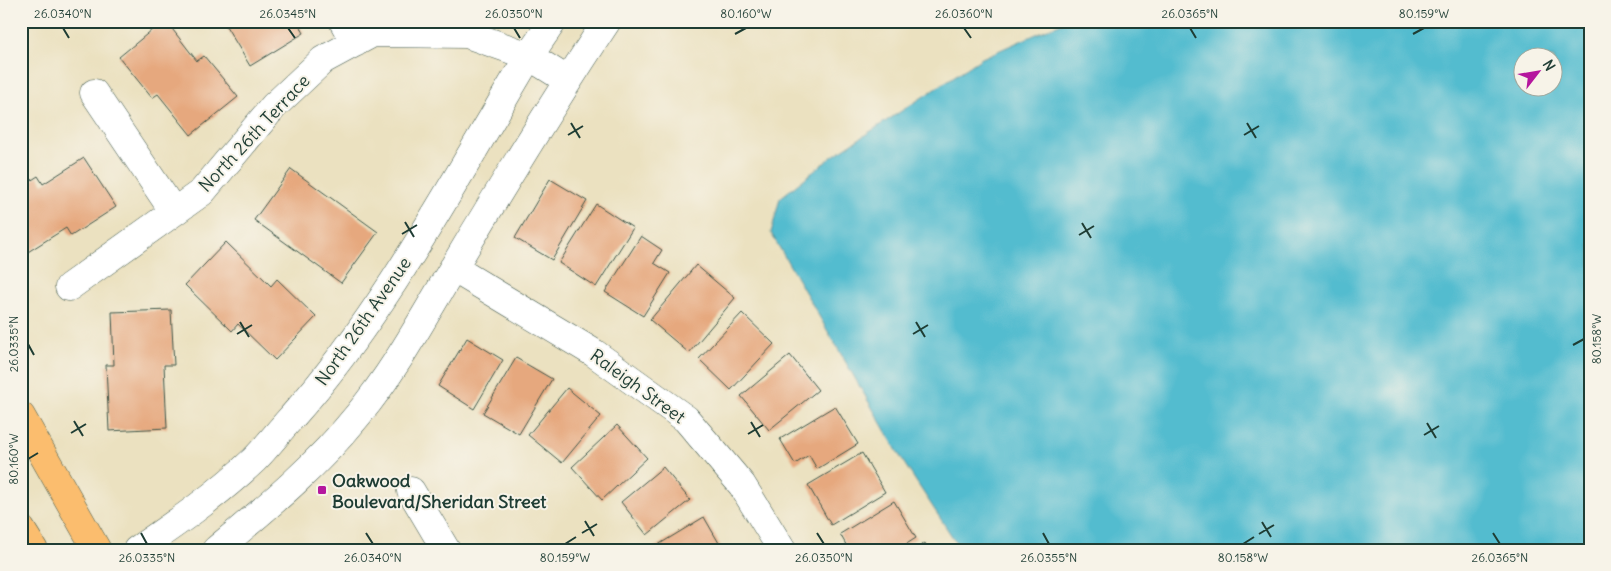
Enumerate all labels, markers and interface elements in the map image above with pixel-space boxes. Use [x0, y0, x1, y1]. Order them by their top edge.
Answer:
text: 26.0340°N [34, 6, 92, 21]
text: 26.0345°N [260, 6, 316, 21]
text: 26.0350°N [485, 6, 543, 21]
text: 80.160°W [720, 6, 772, 21]
text: 26.0360°N [935, 6, 993, 21]
text: 26.0365°N [1162, 6, 1218, 21]
text: 80.159°W [1399, 6, 1449, 21]
north arrow [1514, 48, 1564, 98]
text: N [1539, 57, 1559, 74]
street label: North 26th Terrace [194, 69, 314, 197]
street label: North 26th Avenue [310, 252, 416, 390]
text: 80.158°W [1589, 314, 1604, 364]
text: 26.0335°N [6, 316, 21, 372]
street label: Raleigh Street [586, 344, 690, 428]
text: 80.160°W [6, 433, 21, 485]
place label: Oakwood Boulevard/Sheridan Street [332, 469, 547, 513]
marker: Oakwood Boulevard/Sheridan Street [316, 484, 328, 496]
text: 26.0335°N [119, 550, 175, 565]
text: 26.0340°N [344, 550, 402, 565]
text: 80.159°W [540, 550, 590, 565]
text: 26.0350°N [795, 550, 853, 565]
text: 26.0355°N [1021, 550, 1077, 565]
text: 80.158°W [1218, 550, 1268, 565]
text: 26.0365°N [1472, 550, 1528, 565]

